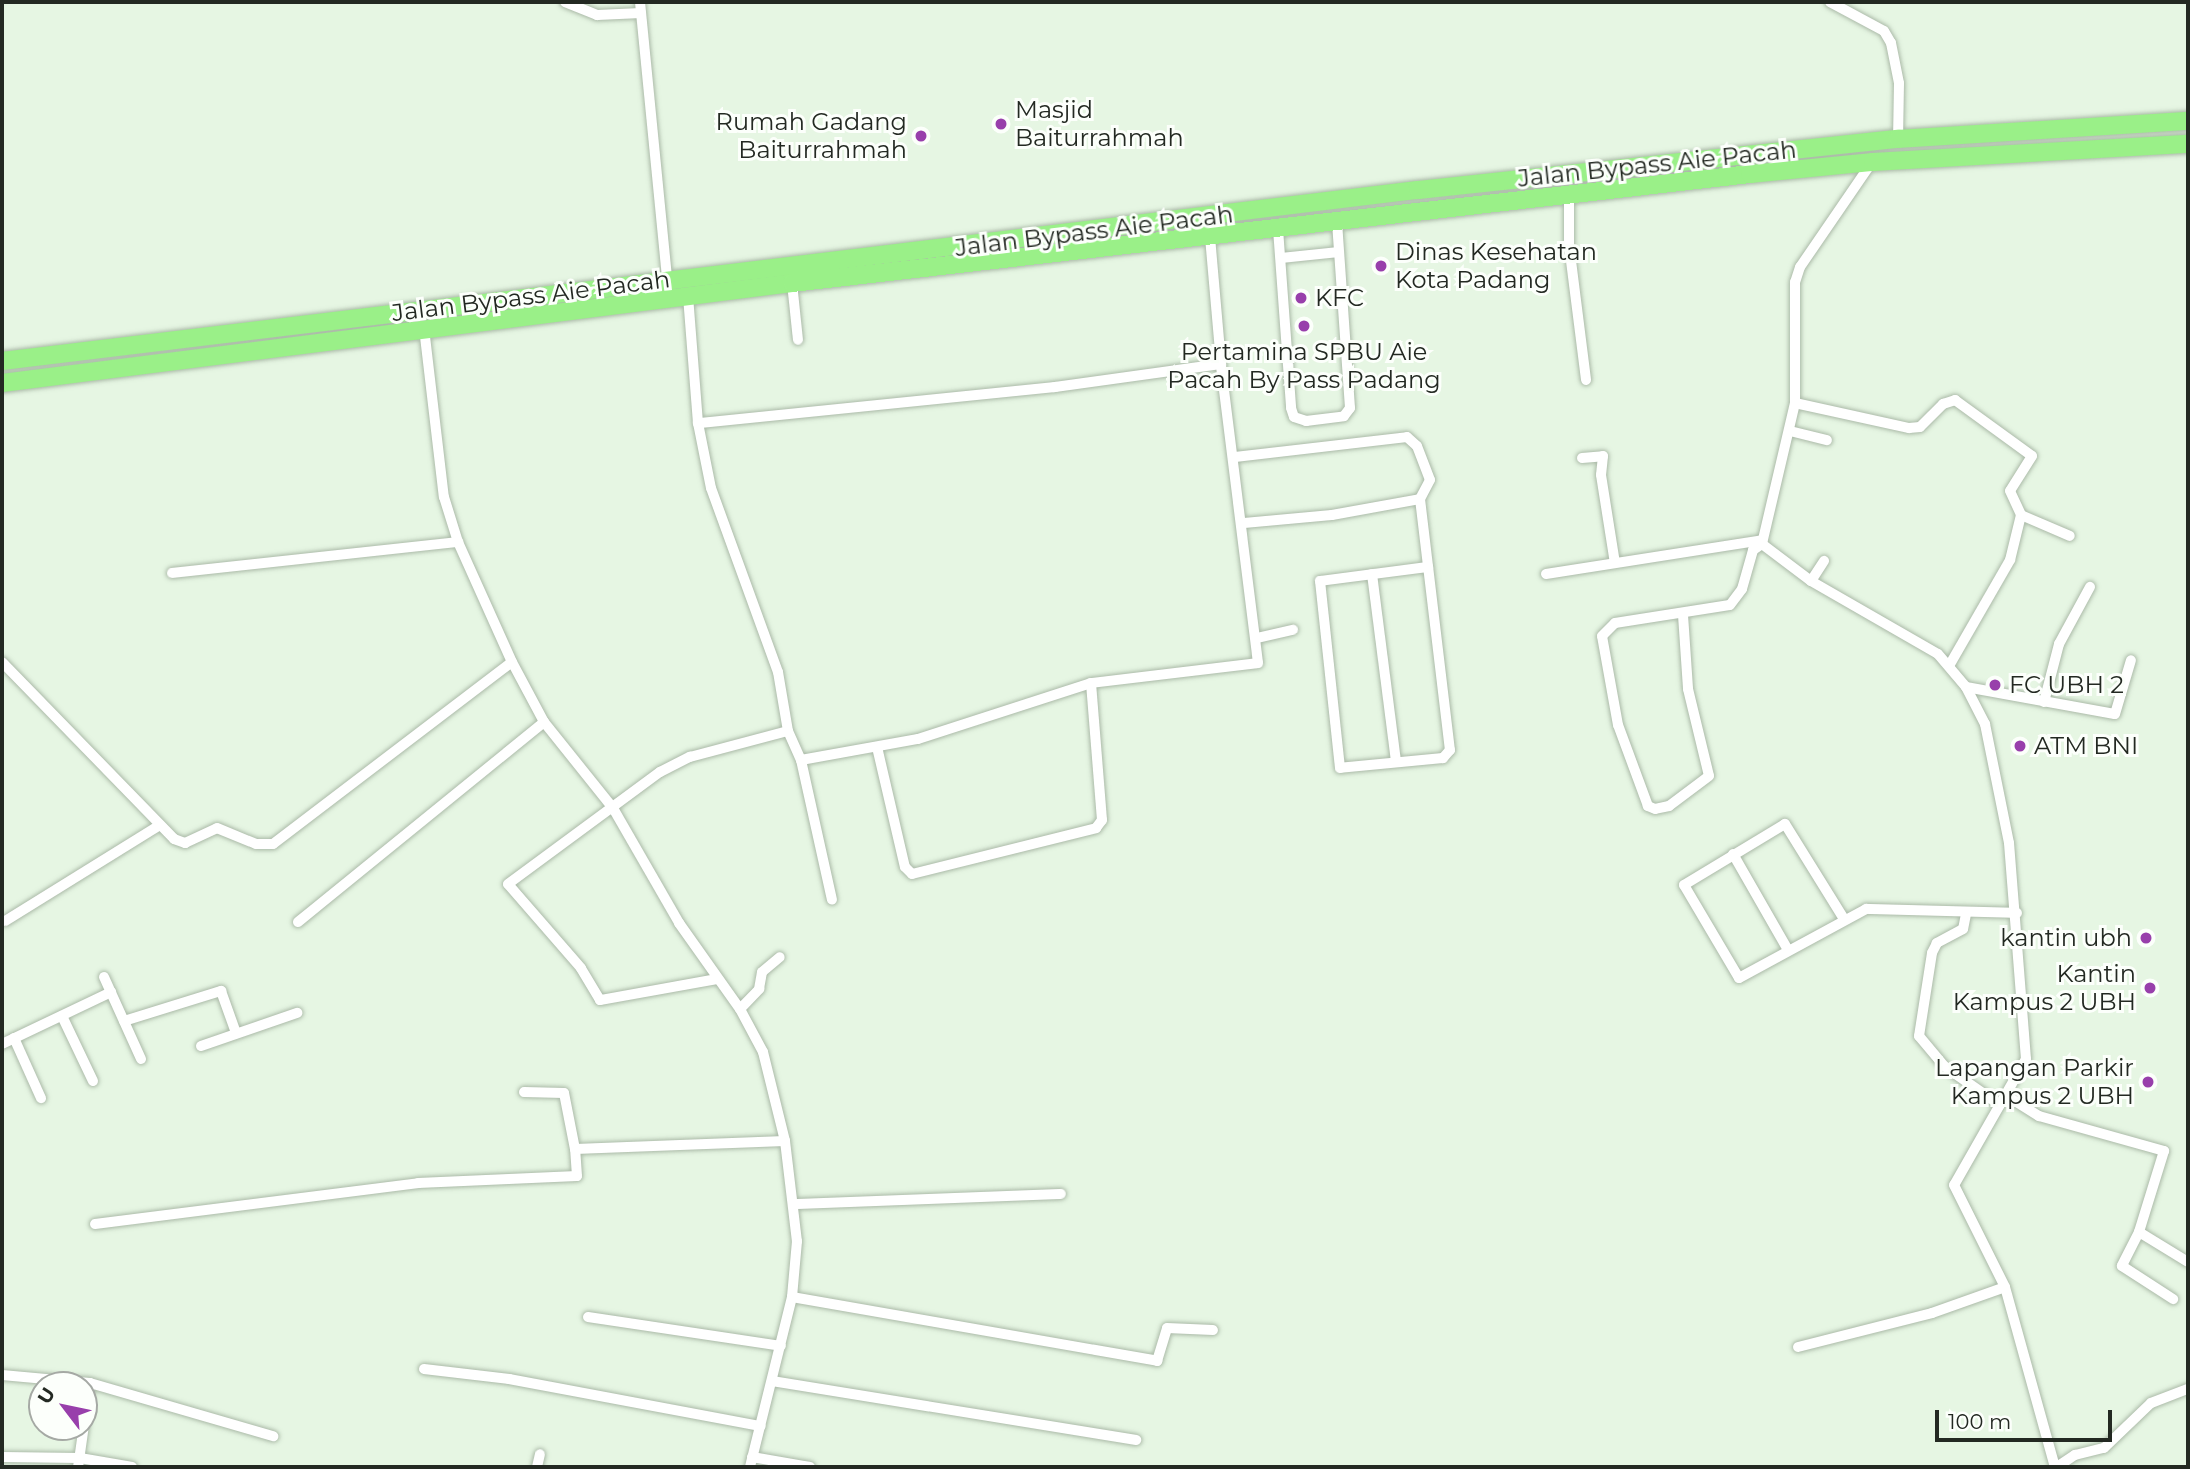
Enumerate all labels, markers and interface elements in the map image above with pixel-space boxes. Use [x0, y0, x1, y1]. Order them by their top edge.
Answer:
place label: Masjid Baiturrahmah [1015, 96, 1184, 152]
place label: Rumah Gadang Baiturrahmah [716, 108, 907, 164]
marker: Masjid Baiturrahmah [993, 116, 1009, 132]
marker: Rumah Gadang Baiturrahmah [913, 128, 929, 144]
street label: Jalan Bypass Aie Pacah [1516, 135, 1798, 193]
street label: Jalan Bypass Aie Pacah [953, 200, 1235, 262]
place label: Dinas Kesehatan Kota Padang [1395, 238, 1597, 294]
marker: Dinas Kesehatan Kota Padang [1373, 258, 1389, 274]
street label: Jalan Bypass Aie Pacah [390, 265, 672, 327]
place label: KFC [1315, 284, 1364, 312]
marker: KFC [1293, 290, 1309, 306]
marker: Pertamina SPBU Aie Pacah By Pass Padang [1296, 318, 1312, 334]
place label: Pertamina SPBU Aie Pacah By Pass Padang [1167, 338, 1441, 394]
place label: FC UBH 2 [2009, 671, 2124, 699]
marker: FC UBH 2 [1987, 677, 2003, 693]
place label: ATM BNI [2034, 732, 2138, 760]
marker: ATM BNI [2012, 738, 2028, 754]
place label: kantin ubh [2000, 924, 2132, 952]
marker: kantin ubh [2138, 930, 2154, 946]
place label: Kantin Kampus 2 UBH [1953, 960, 2136, 1016]
marker: Kantin Kampus 2 UBH [2142, 980, 2158, 996]
place label: Lapangan Parkir Kampus 2 UBH [1935, 1054, 2134, 1110]
marker: Lapangan Parkir Kampus 2 UBH [2140, 1074, 2156, 1090]
north arrow [28, 1371, 98, 1441]
text: U [33, 1383, 60, 1408]
scale bar [1938, 1396, 2115, 1440]
text: 100 m [1948, 1409, 2011, 1434]

